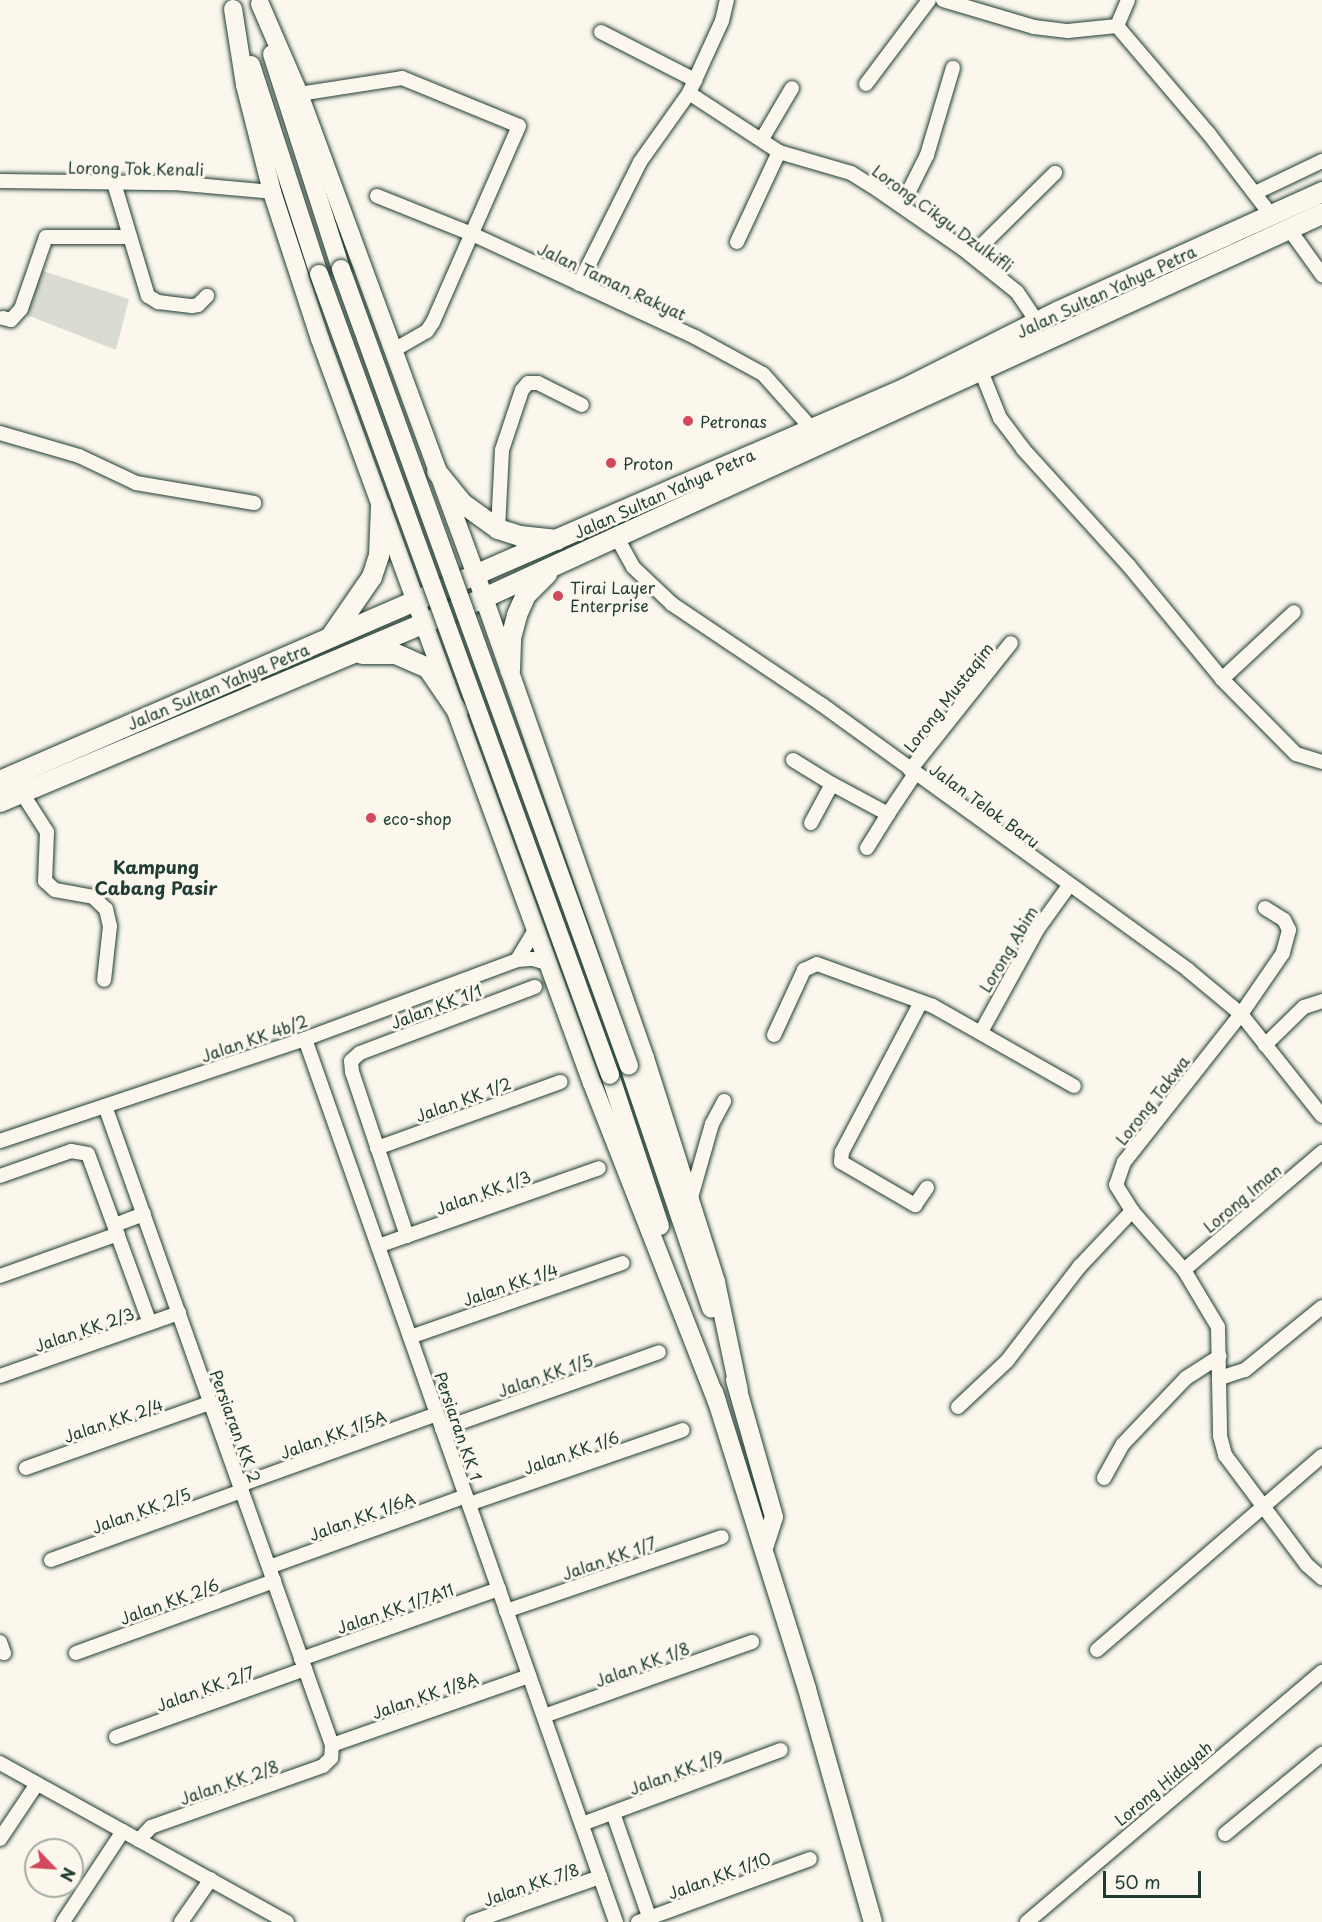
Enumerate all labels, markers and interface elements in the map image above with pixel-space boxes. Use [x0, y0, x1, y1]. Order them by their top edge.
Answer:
street label: Lorong Tok Kenali [68, 157, 204, 179]
street label: Lorong Cikgu Dzulkifli [869, 160, 1017, 276]
street label: Jalan Taman Rakyat [535, 238, 689, 324]
street label: Jalan Sultan Yahya Petra [1012, 240, 1200, 342]
place label: Petronas [700, 411, 767, 431]
marker: Petronas [681, 414, 695, 428]
street label: Jalan Sultan Yahya Petra [570, 444, 758, 542]
place label: Proton [623, 453, 673, 473]
marker: Proton [604, 456, 618, 470]
place label: Tirai Layer Enterprise [570, 577, 656, 615]
marker: Tirai Layer Enterprise [551, 589, 565, 603]
street label: Jalan Sultan Yahya Petra [123, 639, 313, 733]
street label: Lorong Mustaqim [899, 639, 997, 755]
street label: Jalan Telok Baru [926, 759, 1044, 851]
place label: eco-shop [383, 808, 452, 828]
marker: eco-shop [364, 811, 378, 825]
district label: Kampung Cabang Pasir [95, 857, 217, 900]
street label: Lorong Abim [975, 903, 1041, 995]
street label: Jalan KK 1/1 [387, 980, 485, 1032]
street label: Jalan KK 4b/2 [197, 1010, 311, 1066]
street label: Lorong Takwa [1111, 1052, 1193, 1148]
street label: Jalan KK 1/2 [412, 1073, 514, 1125]
street label: Lorong Iman [1199, 1160, 1285, 1236]
street label: Jalan KK 1/3 [433, 1166, 533, 1218]
street label: Jalan KK 1/4 [460, 1259, 560, 1309]
street label: Jalan KK 2/3 [31, 1303, 137, 1355]
street label: Jalan KK 1/5 [495, 1350, 595, 1400]
street label: Persiaran KK 2 [207, 1367, 265, 1485]
street label: Persiaran KK 1 [431, 1369, 487, 1483]
street label: Jalan KK 2/4 [61, 1394, 165, 1446]
street label: Jalan KK 1/5A [277, 1406, 389, 1462]
street label: Jalan KK 1/6 [520, 1427, 622, 1477]
street label: Jalan KK 2/5 [89, 1483, 193, 1537]
street label: Jalan KK 1/6A [306, 1488, 418, 1544]
street label: Jalan KK 1/7 [559, 1533, 659, 1583]
street label: Jalan KK 2/6 [117, 1574, 221, 1628]
street label: Jalan KK 1/7A11 [334, 1579, 456, 1637]
street label: Jalan KK 1/8 [592, 1638, 692, 1690]
street label: Jalan KK 2/7 [153, 1661, 257, 1715]
street label: Jalan KK 1/8A [369, 1668, 481, 1722]
street label: Lorong Hidayah [1110, 1737, 1216, 1829]
street label: Jalan KK 1/9 [626, 1746, 726, 1798]
street label: Jalan KK 2/8 [177, 1756, 281, 1808]
north arrow [24, 1838, 84, 1898]
street label: Jalan KK 1/10 [665, 1847, 773, 1903]
street label: Jalan KK 7/8 [480, 1859, 582, 1909]
scale bar [1106, 1859, 1204, 1897]
text: N [55, 1864, 82, 1886]
text: 50 m [1114, 1868, 1161, 1895]

